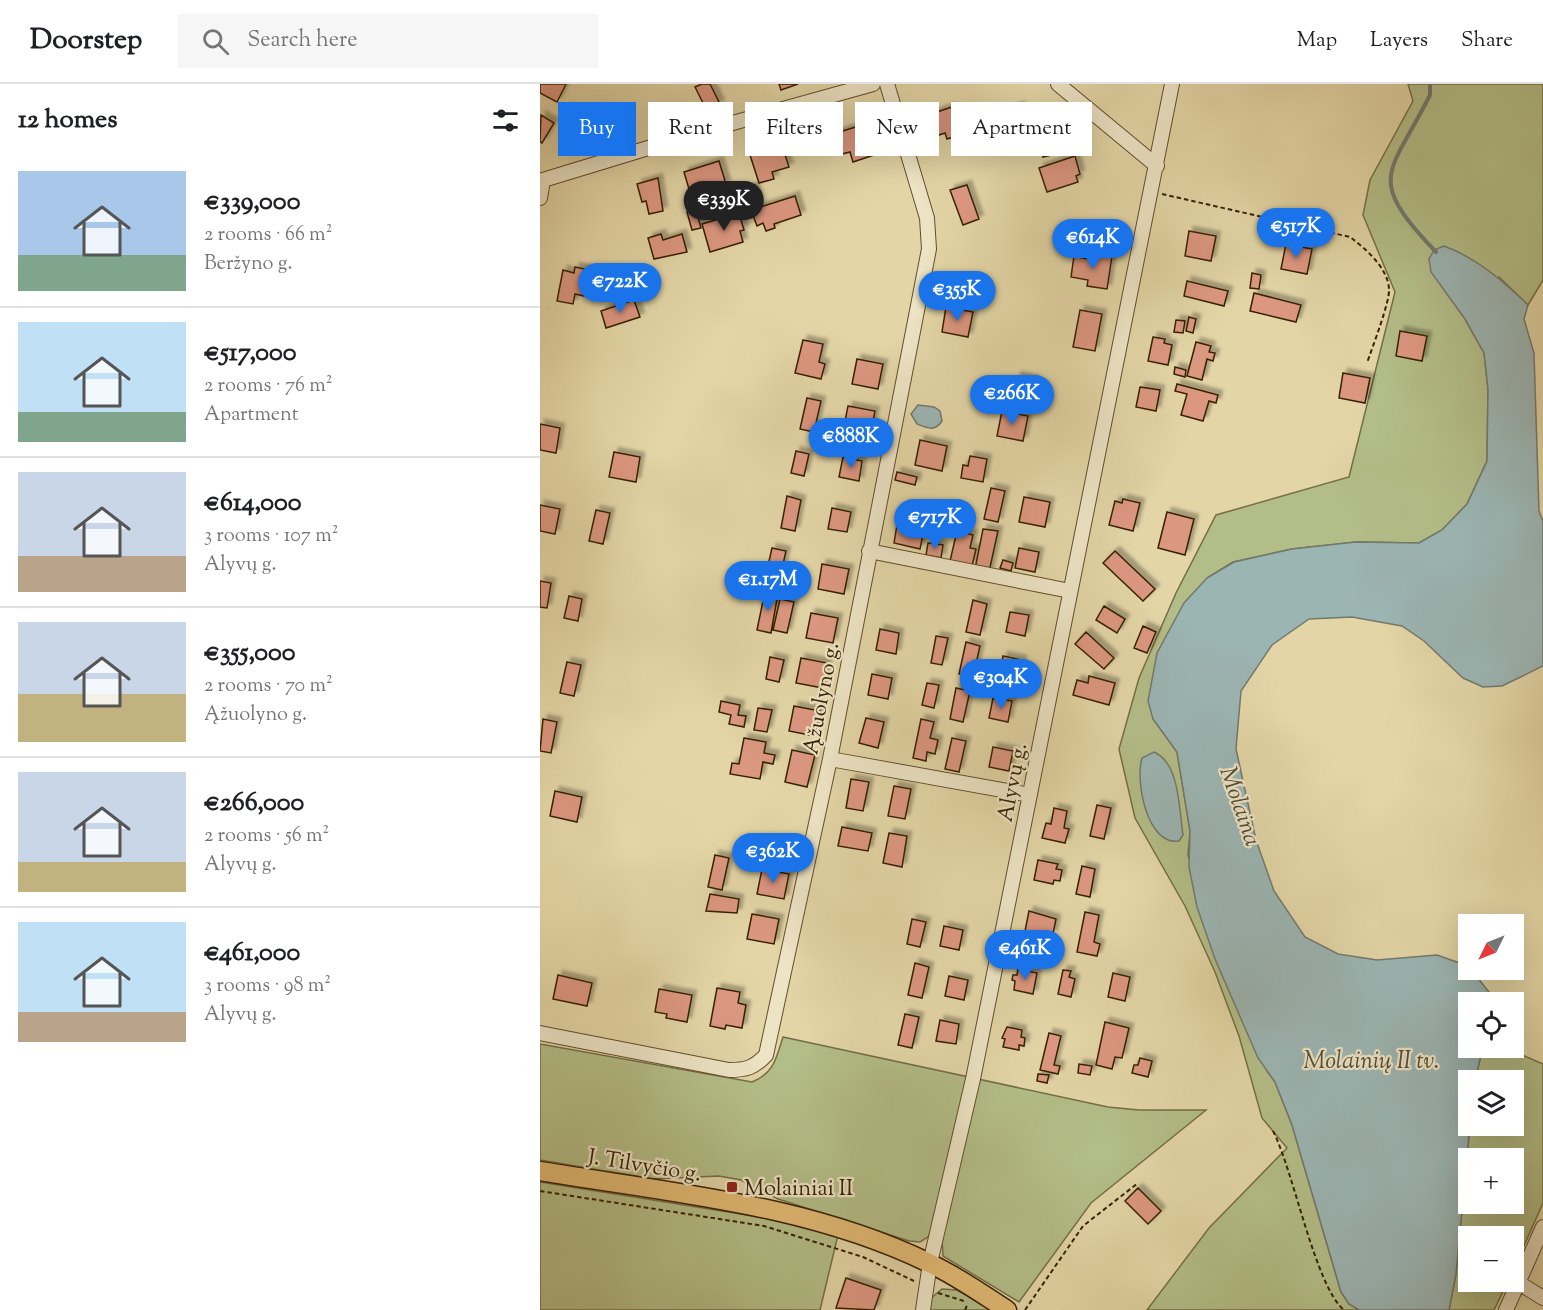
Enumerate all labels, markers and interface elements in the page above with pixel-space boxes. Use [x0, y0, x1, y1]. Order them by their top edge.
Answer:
search box [178, 14, 598, 68]
text: Doorstep [30, 21, 142, 61]
icon: search [199, 25, 232, 58]
text: Search here [247, 25, 358, 57]
text: Map [1297, 26, 1337, 56]
text: Layers [1370, 26, 1428, 56]
text: Share [1461, 26, 1513, 56]
text: 12 homes [18, 102, 117, 139]
chip: Buy [558, 102, 636, 156]
chip: Rent [648, 102, 733, 156]
chip: Filters [745, 102, 843, 156]
chip: New [855, 102, 939, 156]
chip: Apartment [951, 102, 1092, 156]
icon: filters [489, 104, 522, 137]
pin: €339K [682, 181, 766, 232]
text: €339,000 [204, 184, 300, 221]
text: €339K [698, 186, 750, 215]
icon: home [66, 195, 138, 267]
pin: €517K [1254, 208, 1338, 259]
text: €517K [1271, 213, 1321, 242]
pin: €614K [1051, 219, 1135, 270]
text: 2 rooms · 66 m² [204, 221, 332, 250]
text: €614K [1066, 224, 1120, 253]
text: Beržyno g. [204, 250, 293, 279]
pin: €722K [578, 263, 662, 314]
text: €722K [592, 268, 648, 297]
pin: €355K [915, 271, 999, 322]
text: €355K [933, 276, 981, 305]
text: €517,000 [204, 335, 297, 372]
icon: home [66, 346, 138, 418]
text: 2 rooms · 76 m² [204, 372, 332, 401]
pin: €266K [970, 375, 1054, 426]
text: €266K [984, 380, 1040, 409]
text: Apartment [204, 401, 299, 430]
pin: €888K [809, 418, 893, 469]
text: €888K [823, 423, 879, 452]
text: €614,000 [204, 485, 302, 522]
icon: home [66, 496, 138, 568]
pin: €717K [893, 499, 977, 550]
text: €717K [908, 504, 962, 533]
text: 3 rooms · 107 m² [204, 522, 338, 551]
text: Alyvų g. [204, 551, 277, 580]
pin: €1.17M [719, 561, 817, 612]
text: €1.17M [738, 566, 798, 595]
text: €355,000 [204, 635, 296, 672]
street label: Ąžuolyno g. [796, 640, 849, 757]
icon: home [66, 646, 138, 718]
pin: €304K [959, 659, 1043, 710]
text: €304K [974, 664, 1028, 693]
text: 2 rooms · 70 m² [204, 672, 333, 701]
text: Ąžuolyno g. [204, 701, 307, 730]
street label: Alyvų g. [991, 740, 1037, 825]
water label: Molaina [1210, 762, 1269, 851]
text: €266,000 [204, 785, 304, 822]
icon: home [66, 796, 138, 868]
text: 2 rooms · 56 m² [204, 822, 329, 851]
pin: €362K [731, 833, 815, 884]
text: €362K [746, 838, 800, 867]
text: Alyvų g. [204, 851, 277, 880]
north arrow [1458, 914, 1524, 980]
map controls [1458, 914, 1524, 1292]
pin: €461K [983, 930, 1067, 981]
text: €461,000 [204, 935, 300, 972]
text: €461K [999, 935, 1051, 964]
icon: home [66, 946, 138, 1018]
text: 3 rooms · 98 m² [204, 972, 331, 1001]
button: locate [1458, 992, 1524, 1058]
text: Alyvų g. [204, 1001, 277, 1030]
water label: Molainių II tv. [1303, 1045, 1439, 1079]
button: layers [1458, 1070, 1524, 1136]
street label: J. Tilvyčio g. [585, 1142, 703, 1192]
button: + [1458, 1148, 1524, 1214]
place label: Molainiai II [744, 1174, 853, 1206]
marker: Molainiai II [725, 1180, 739, 1194]
button: − [1458, 1226, 1524, 1292]

